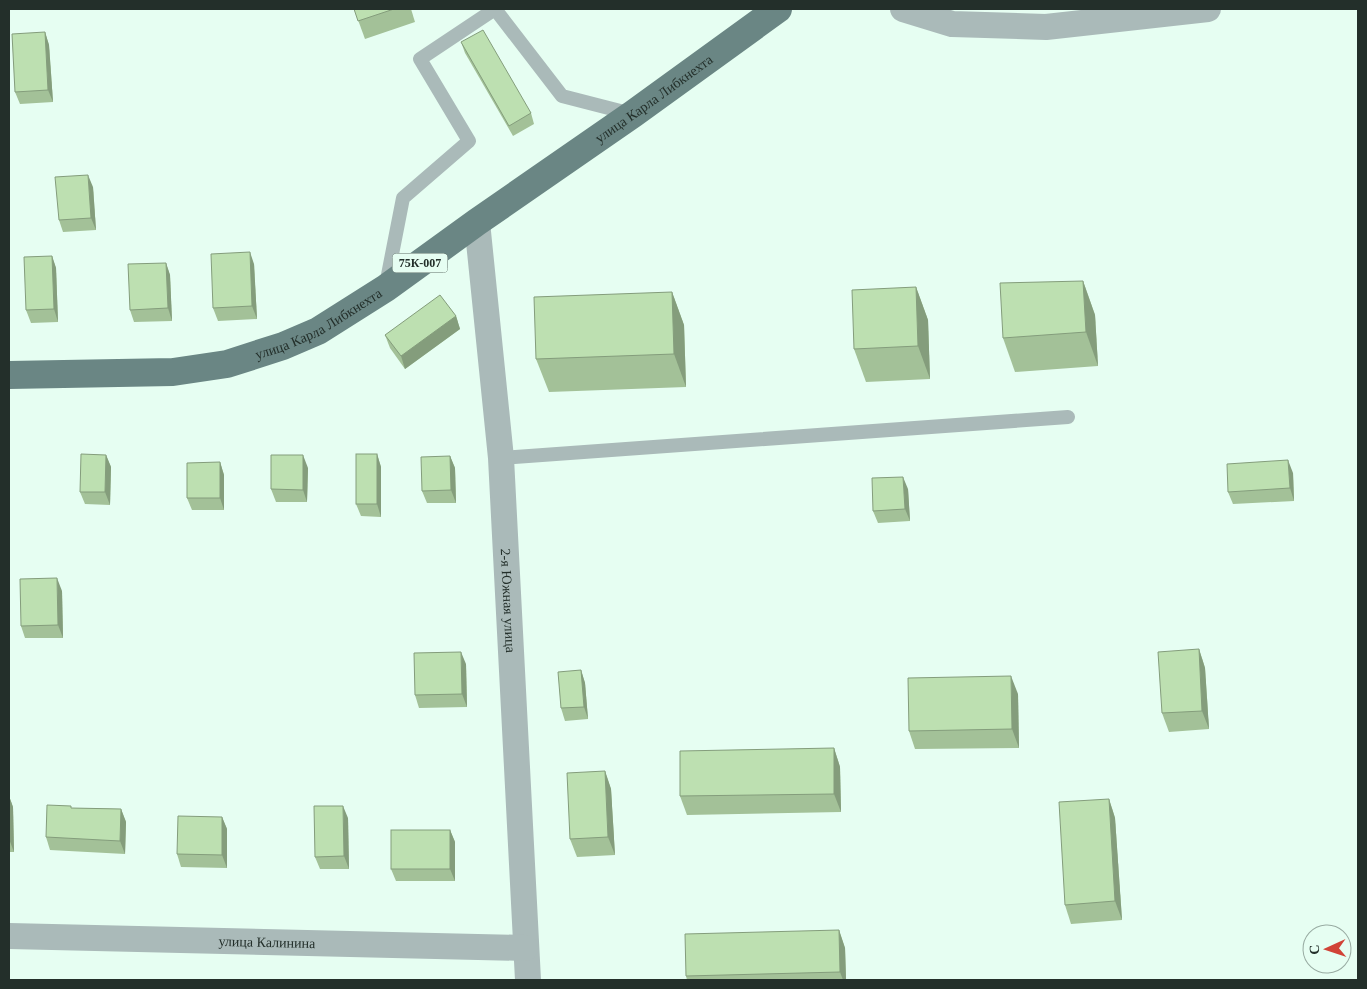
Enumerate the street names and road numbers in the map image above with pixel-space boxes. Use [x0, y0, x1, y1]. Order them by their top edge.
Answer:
street label: улица Карла Либкнехта [592, 51, 716, 145]
road number: 75К-007 [392, 254, 448, 272]
street label: улица Карла Либкнехта [253, 285, 385, 362]
street label: 2-я Южная улица [498, 548, 519, 654]
street label: улица Калинина [218, 933, 316, 951]

